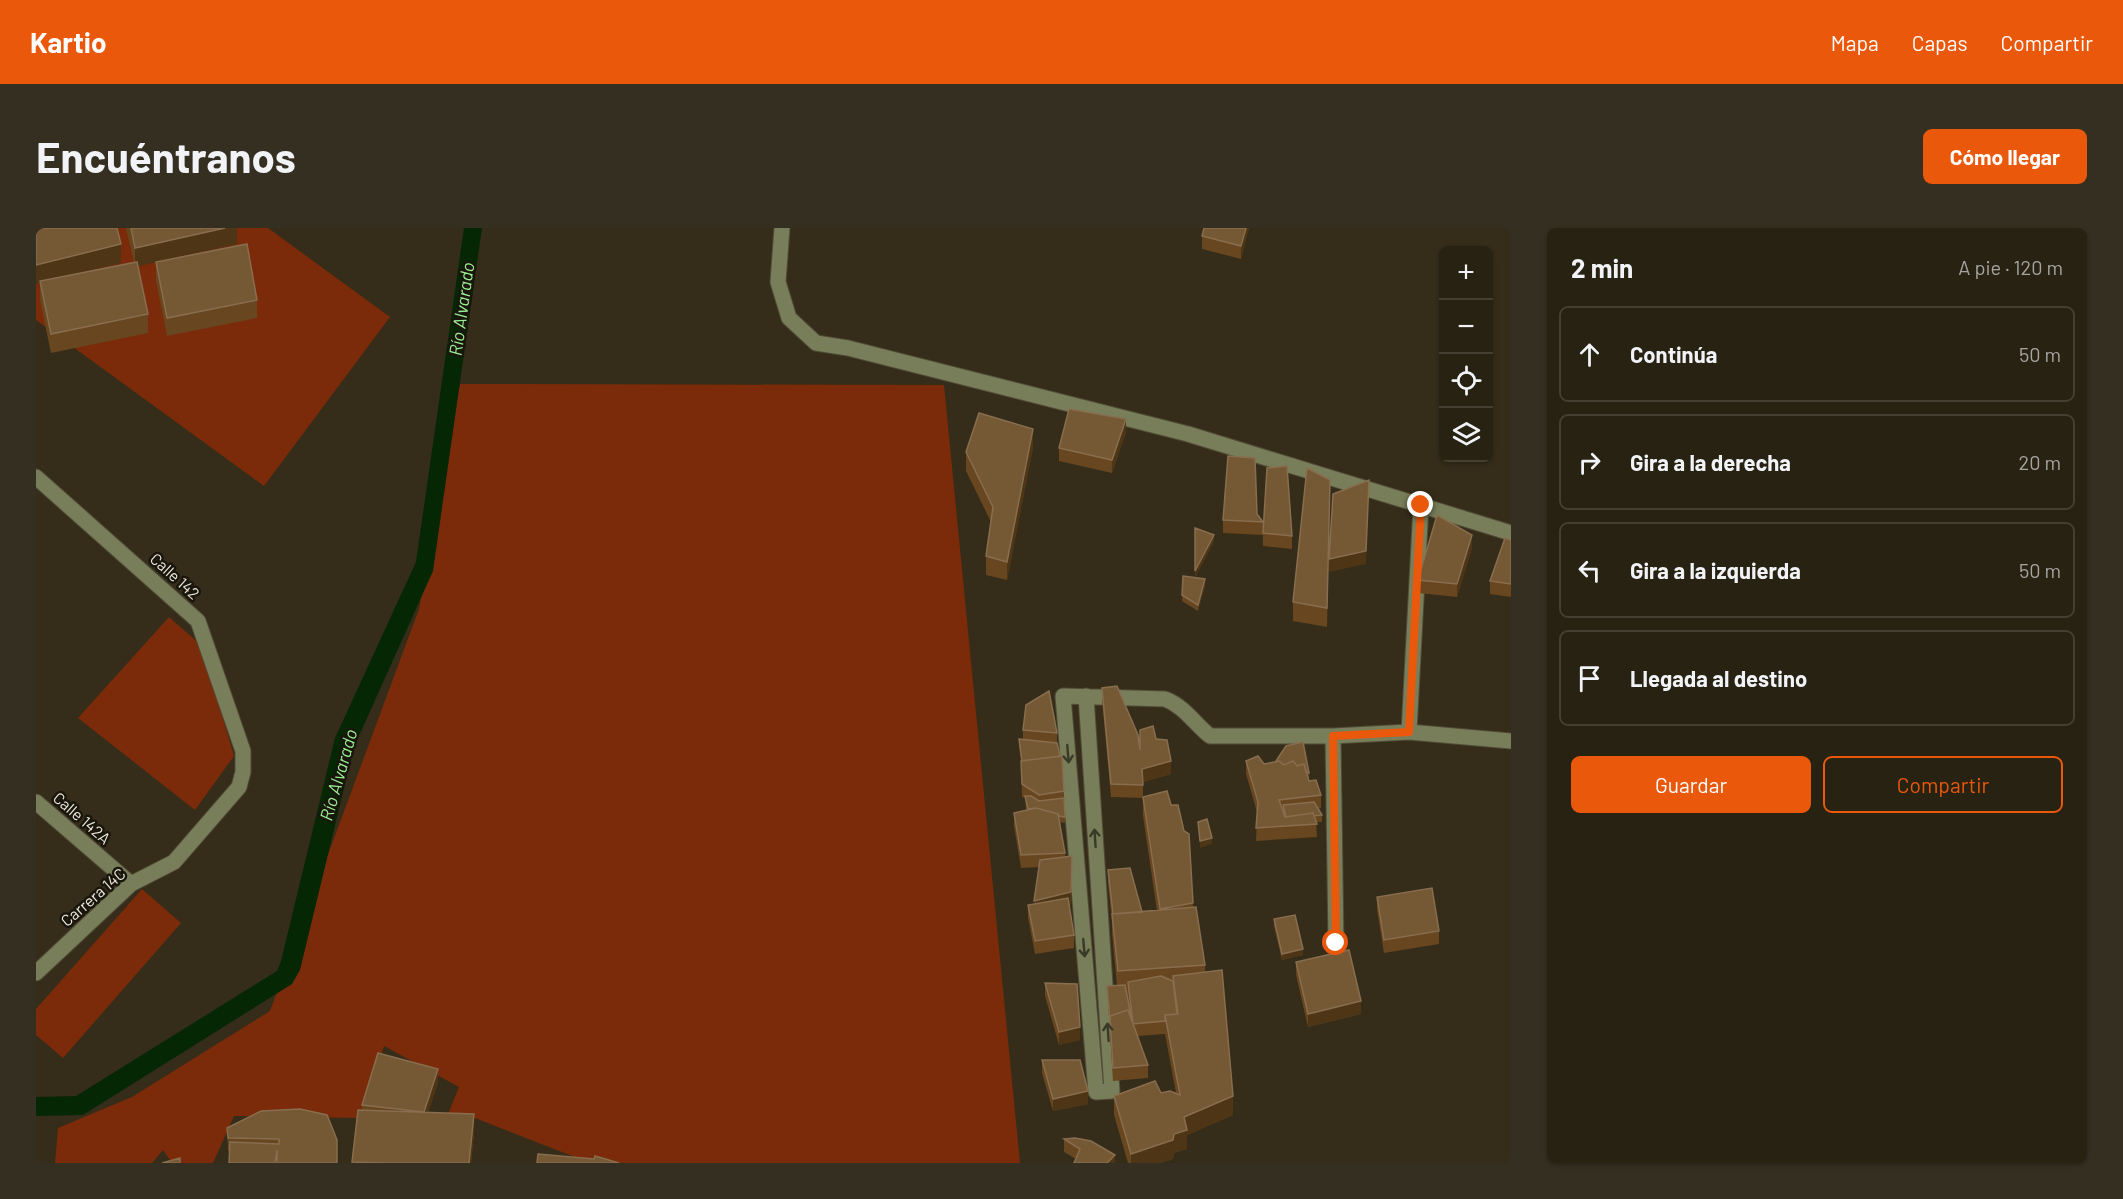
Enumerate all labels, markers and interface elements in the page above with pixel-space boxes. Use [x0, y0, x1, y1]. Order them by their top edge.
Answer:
text: Kartio [30, 25, 107, 59]
text: Mapa [1831, 30, 1879, 55]
text: Capas [1912, 30, 1968, 55]
text: Compartir [2001, 30, 2093, 55]
button: Cómo llegar [1923, 129, 2087, 184]
text: Encuéntranos [36, 131, 296, 181]
map controls [1439, 246, 1493, 462]
button: + [1439, 246, 1493, 300]
text: 2 min [1571, 252, 1633, 283]
text: A pie · 120 m [1958, 255, 2063, 279]
water label: Río Alvarado [444, 261, 478, 357]
button: − [1439, 300, 1493, 354]
icon: ahead [1573, 338, 1606, 371]
text: Continúa [1630, 341, 1717, 367]
text: 50 m [2019, 342, 2061, 366]
button: locate [1439, 354, 1493, 408]
button: layers [1439, 408, 1493, 462]
icon: right [1573, 446, 1606, 479]
text: Gira a la derecha [1630, 449, 1791, 475]
text: 20 m [2018, 450, 2061, 474]
route end [1407, 491, 1433, 517]
street label: Calle 142 [147, 549, 204, 603]
icon: left [1573, 554, 1606, 587]
text: Gira a la izquierda [1630, 557, 1801, 583]
text: 50 m [2019, 558, 2061, 582]
icon: arrive [1573, 662, 1606, 695]
text: Llegada al destino [1630, 665, 1807, 691]
water label: Río Alvarado [314, 726, 362, 823]
one-way arrow [1063, 744, 1074, 764]
button: Guardar [1571, 756, 1811, 813]
button: Compartir [1823, 756, 2063, 813]
street label: Calle 142A [50, 788, 115, 848]
one-way arrow [1090, 828, 1101, 848]
street label: Carrera 14C [57, 863, 129, 930]
route start [1322, 929, 1348, 955]
one-way arrow [1079, 938, 1090, 958]
one-way arrow [1102, 1023, 1113, 1043]

